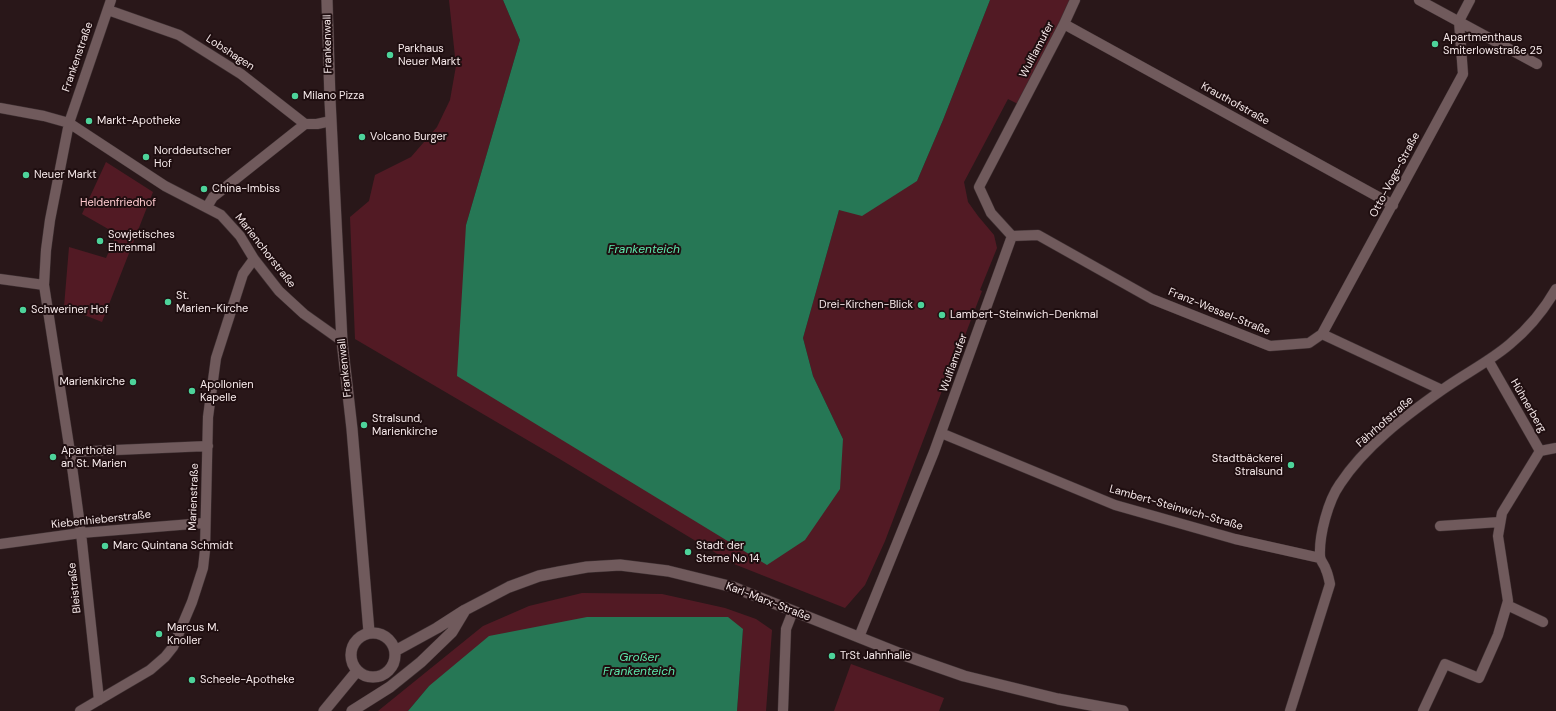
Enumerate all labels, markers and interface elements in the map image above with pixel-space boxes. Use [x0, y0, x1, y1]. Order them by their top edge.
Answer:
street label: Frankenwall [321, 14, 335, 74]
street label: Frankenstraße [60, 20, 96, 94]
street label: Wulflamufer [1017, 20, 1057, 80]
place label: Apartmenthaus Smiterlowstraße 25 [1443, 31, 1542, 57]
street label: Lobshagen [203, 32, 257, 74]
marker: Apartmenthaus Smiterlowstraße 25 [1430, 39, 1440, 49]
place label: Parkhaus Neuer Markt [398, 42, 461, 68]
marker: Parkhaus Neuer Markt [385, 50, 395, 60]
street label: Krauthofstraße [1198, 80, 1272, 128]
place label: Milano Pizza [303, 89, 364, 103]
marker: Milano Pizza [290, 91, 300, 101]
place label: Markt-Apotheke [97, 114, 181, 128]
marker: Markt-Apotheke [84, 116, 94, 126]
place label: Volcano Burger [370, 130, 447, 144]
street label: Otto-Voge-Straße [1367, 130, 1423, 220]
marker: Volcano Burger [357, 132, 367, 142]
place label: Norddeutscher Hof [154, 144, 231, 170]
marker: Norddeutscher Hof [141, 152, 151, 162]
place label: Neuer Markt [34, 168, 97, 182]
marker: Neuer Markt [21, 170, 31, 180]
place label: China-Imbiss [212, 182, 280, 196]
marker: China-Imbiss [199, 184, 209, 194]
park label: Heldenfriedhof [80, 196, 156, 210]
street label: Marienchorstraße [232, 211, 298, 291]
place label: Sowjetisches Ehrenmal [108, 228, 175, 254]
marker: Sowjetisches Ehrenmal [95, 236, 105, 246]
water label: Frankenteich [608, 243, 680, 257]
street label: Franz-Wessel-Straße [1166, 285, 1272, 339]
place label: St. Marien-Kirche [176, 289, 248, 315]
marker: St. Marien-Kirche [163, 297, 173, 307]
place label: Drei-Kirchen-Blick [819, 298, 913, 312]
marker: Drei-Kirchen-Blick [916, 300, 926, 310]
place label: Schweriner Hof [31, 303, 108, 317]
marker: Schweriner Hof [18, 305, 28, 315]
place label: Lambert-Steinwich-Denkmal [950, 308, 1098, 322]
marker: Lambert-Steinwich-Denkmal [937, 310, 947, 320]
street label: Wulflamufer [937, 332, 971, 394]
street label: Frankenwall [335, 338, 355, 398]
place label: Marienkirche [60, 375, 125, 389]
marker: Marienkirche [128, 377, 138, 387]
street label: Hühnerberg [1507, 377, 1549, 435]
place label: Apollonien Kapelle [200, 378, 254, 404]
marker: Apollonien Kapelle [187, 386, 197, 396]
street label: Fährhofstraße [1354, 394, 1416, 450]
place label: Stralsund, Marienkirche [372, 412, 437, 438]
marker: Stralsund, Marienkirche [359, 420, 369, 430]
place label: Aparthotel an St. Marien [61, 444, 127, 470]
marker: Aparthotel an St. Marien [48, 452, 58, 462]
place label: Stadtbäckerei Stralsund [1212, 452, 1283, 478]
marker: Stadtbäckerei Stralsund [1286, 460, 1296, 470]
street label: Marienstraße [186, 463, 202, 531]
street label: Lambert-Steinwich-Straße [1108, 483, 1244, 533]
street label: Kiebenhieberstraße [50, 508, 152, 532]
place label: Marc Quintana Schmidt [113, 539, 233, 553]
place label: Stadt der Sterne No 14 [696, 539, 760, 565]
marker: Marc Quintana Schmidt [100, 541, 110, 551]
marker: Stadt der Sterne No 14 [683, 547, 693, 557]
street label: Bleistraße [66, 562, 84, 614]
street label: Karl-Marx-Straße [724, 580, 812, 624]
place label: Marcus M. Knoller [167, 621, 219, 647]
marker: Marcus M. Knoller [154, 629, 164, 639]
place label: TrSt Jahnhalle [840, 649, 911, 663]
water label: Großer Frankenteich [603, 651, 675, 679]
marker: TrSt Jahnhalle [827, 651, 837, 661]
place label: Scheele-Apotheke [200, 673, 295, 687]
marker: Scheele-Apotheke [187, 675, 197, 685]

